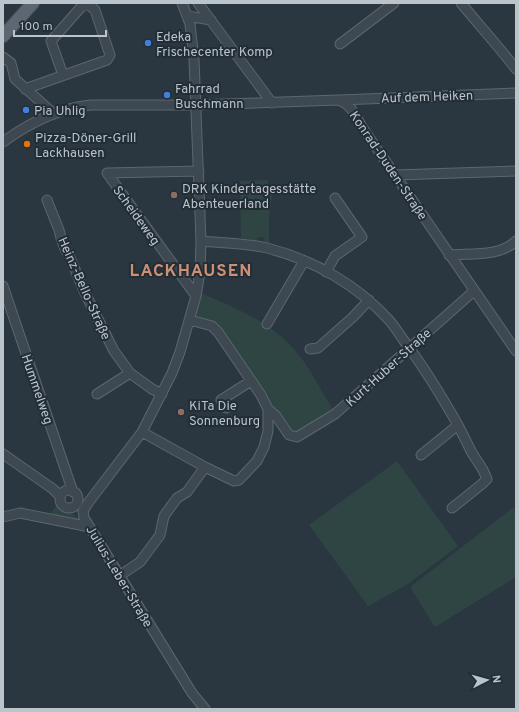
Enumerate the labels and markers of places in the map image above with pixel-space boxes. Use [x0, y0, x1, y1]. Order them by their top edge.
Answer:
place label: Edeka Frischecenter Komp [156, 30, 273, 61]
marker: Edeka Frischecenter Komp [143, 38, 153, 48]
place label: Fahrrad Buschmann [175, 82, 244, 113]
marker: Fahrrad Buschmann [162, 90, 172, 100]
place label: Pia Uhlig [34, 104, 86, 120]
marker: Pia Uhlig [21, 105, 31, 115]
place label: Pizza-Döner-Grill Lackhausen [35, 131, 137, 162]
marker: Pizza-Döner-Grill Lackhausen [22, 139, 32, 149]
place label: DRK Kindertagesstätte Abenteuerland [182, 182, 316, 213]
marker: DRK Kindertagesstätte Abenteuerland [169, 190, 179, 200]
place label: KiTa Die Sonnenburg [189, 399, 260, 430]
marker: KiTa Die Sonnenburg [176, 407, 186, 417]

